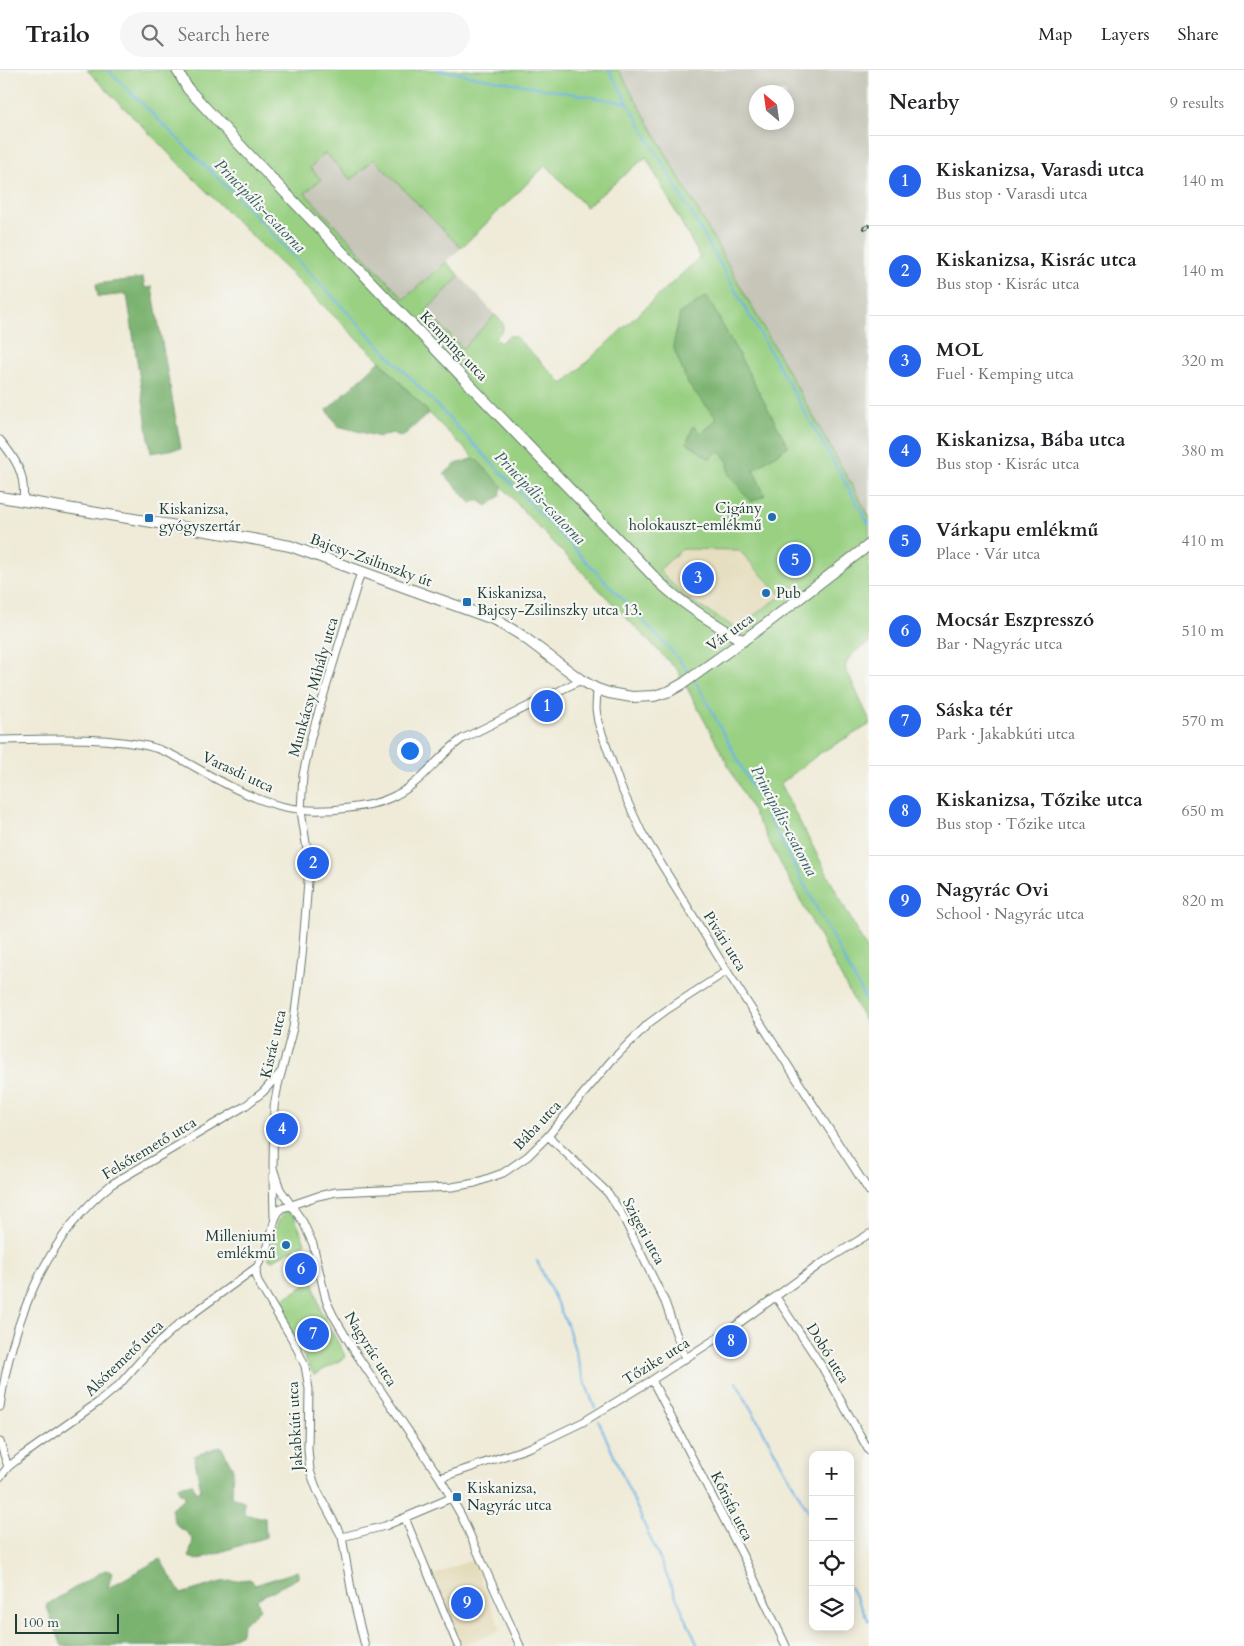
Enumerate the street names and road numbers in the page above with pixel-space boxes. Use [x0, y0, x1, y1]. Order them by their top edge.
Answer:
street label: Kemping utca [416, 307, 493, 386]
street label: Bajcsy-Zsilinszky út [307, 529, 435, 591]
street label: Vár utca [703, 608, 758, 656]
street label: Munkácsy Mihály utca [283, 614, 343, 759]
street label: Varasdi utca [199, 747, 278, 798]
street label: Pivári utca [699, 907, 752, 975]
street label: Kisrác utca [255, 1007, 291, 1080]
street label: Bába utca [509, 1095, 566, 1154]
street label: Felsőtemető utca [98, 1112, 200, 1184]
street label: Szigeti utca [618, 1194, 670, 1268]
street label: Nagyrác utca [340, 1308, 402, 1391]
street label: Alsótemető utca [80, 1315, 168, 1401]
street label: Dobó utca [802, 1319, 854, 1387]
street label: Tőzike utca [619, 1332, 694, 1389]
street label: Jakabkúti utca [283, 1380, 307, 1473]
street label: Kőrisfa utca [706, 1468, 758, 1545]

